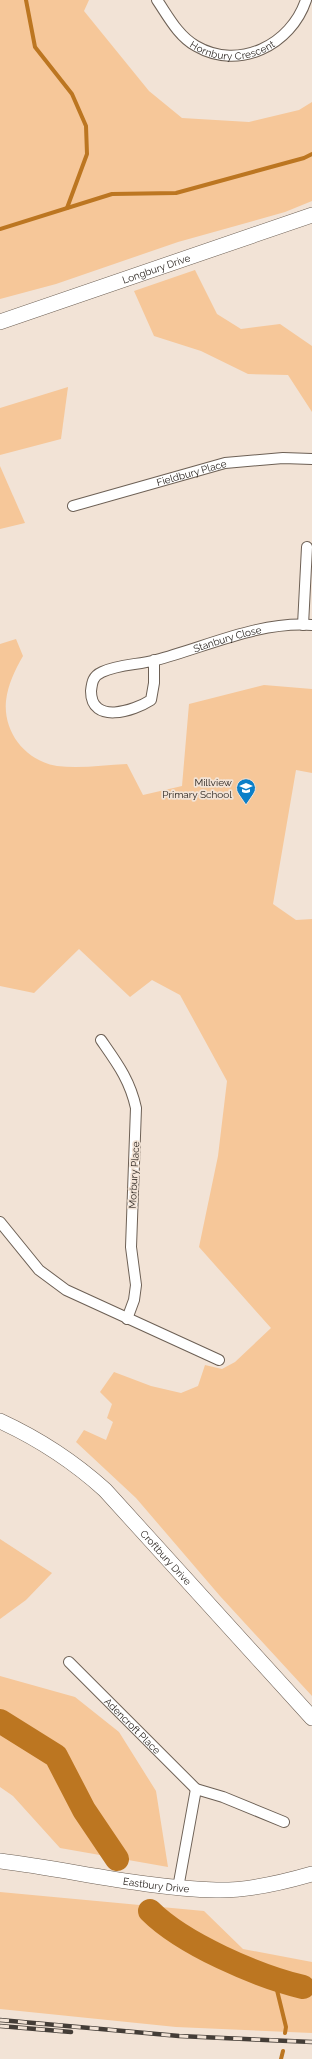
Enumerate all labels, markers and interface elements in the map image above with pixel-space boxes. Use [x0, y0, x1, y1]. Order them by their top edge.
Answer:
street label: Hornbury Crescent [188, 34, 276, 46]
text: Hornbury Crescent [188, 38, 277, 61]
street label: Longbury Drive [121, 252, 192, 285]
street label: Fieldbury Place [155, 457, 228, 488]
street label: Stanbury Close [192, 624, 262, 654]
place label: Millview Primary School [162, 777, 232, 800]
school or university icon: Millview Primary School [235, 777, 257, 805]
street label: Morbury Place [127, 1141, 141, 1209]
street label: Croftbury Drive [138, 1528, 194, 1587]
street label: Adencroft Place [102, 1695, 163, 1756]
street label: Eastbury Drive [122, 1875, 190, 1894]

